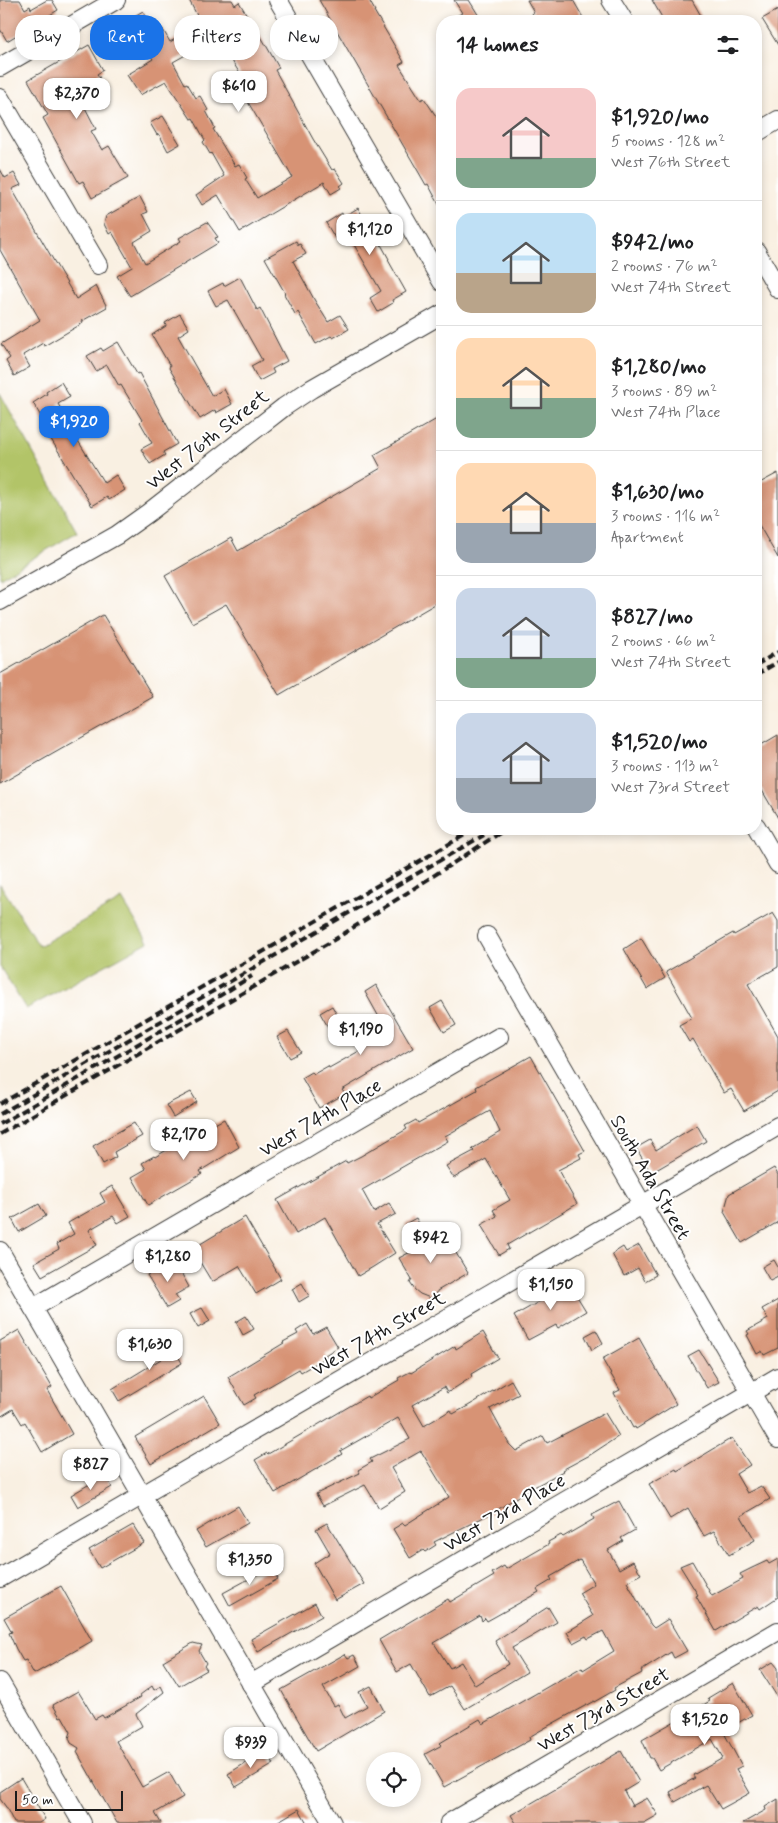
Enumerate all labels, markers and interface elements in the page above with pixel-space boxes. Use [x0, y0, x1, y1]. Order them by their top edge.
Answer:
chip: Buy [15, 15, 80, 60]
chip: Rent [90, 15, 164, 60]
chip: Filters [174, 15, 260, 60]
chip: New [270, 15, 338, 60]
text: 14 homes [456, 31, 539, 59]
icon: filters [714, 31, 742, 59]
pin: $610 [209, 70, 269, 113]
text: $610 [222, 76, 256, 97]
pin: $2,370 [36, 78, 118, 120]
text: $2,370 [54, 83, 100, 104]
text: $1,920/mo [611, 103, 709, 131]
icon: home [496, 108, 556, 168]
text: 5 rooms · 128 m² [611, 131, 725, 152]
text: West 76th Street [611, 152, 730, 173]
pin: $1,120 [329, 214, 411, 256]
text: $1,120 [347, 219, 393, 240]
text: $942/mo [611, 228, 694, 256]
icon: home [496, 233, 556, 293]
text: 2 rooms · 76 m² [611, 256, 718, 277]
text: West 74th Street [611, 277, 731, 298]
text: $1,280/mo [611, 353, 706, 381]
icon: home [496, 358, 556, 418]
text: 3 rooms · 89 m² [611, 381, 717, 402]
street label: West 76th Street [141, 383, 275, 497]
text: West 74th Place [611, 402, 721, 423]
pin: $1,920 [33, 406, 115, 448]
text: $1,920 [50, 411, 98, 432]
text: $1,630/mo [611, 478, 704, 506]
icon: home [496, 483, 556, 543]
text: 3 rooms · 116 m² [611, 506, 720, 527]
text: Apartment [611, 527, 684, 548]
text: $827/mo [611, 603, 693, 631]
icon: home [496, 608, 556, 668]
text: 2 rooms · 66 m² [611, 631, 716, 652]
text: West 74th Street [611, 652, 731, 673]
text: $1,520/mo [611, 728, 708, 756]
icon: home [496, 733, 556, 793]
text: 3 rooms · 113 m² [611, 756, 719, 777]
text: West 73rd Street [611, 777, 730, 798]
pin: $1,190 [320, 1014, 402, 1056]
text: $1,190 [339, 1019, 383, 1040]
street label: West 74th Place [255, 1072, 387, 1164]
street label: South Ada Street [603, 1110, 696, 1245]
pin: $2,170 [143, 1118, 225, 1161]
text: $2,170 [161, 1124, 207, 1145]
pin: $942 [401, 1222, 461, 1264]
text: $942 [413, 1227, 449, 1248]
pin: $1,280 [127, 1240, 209, 1283]
text: $1,280 [145, 1246, 191, 1267]
pin: $1,150 [510, 1268, 592, 1311]
text: $1,150 [529, 1274, 573, 1295]
street label: West 74th Street [307, 1285, 451, 1384]
pin: $1,630 [109, 1328, 191, 1371]
text: $1,630 [128, 1334, 172, 1355]
pin: $827 [61, 1448, 121, 1491]
text: $827 [73, 1454, 109, 1475]
street label: West 73rd Place [439, 1467, 571, 1559]
pin: $1,350 [209, 1544, 291, 1586]
text: $1,350 [228, 1549, 272, 1570]
street label: West 73rd Street [533, 1661, 675, 1759]
pin: $1,520 [664, 1704, 746, 1746]
text: $1,520 [681, 1709, 729, 1730]
pin: $939 [221, 1726, 281, 1769]
text: $939 [235, 1732, 267, 1753]
map controls [366, 1752, 421, 1807]
button: locate [366, 1752, 421, 1807]
scale bar [15, 1788, 122, 1811]
text: 50 m [22, 1791, 53, 1809]

